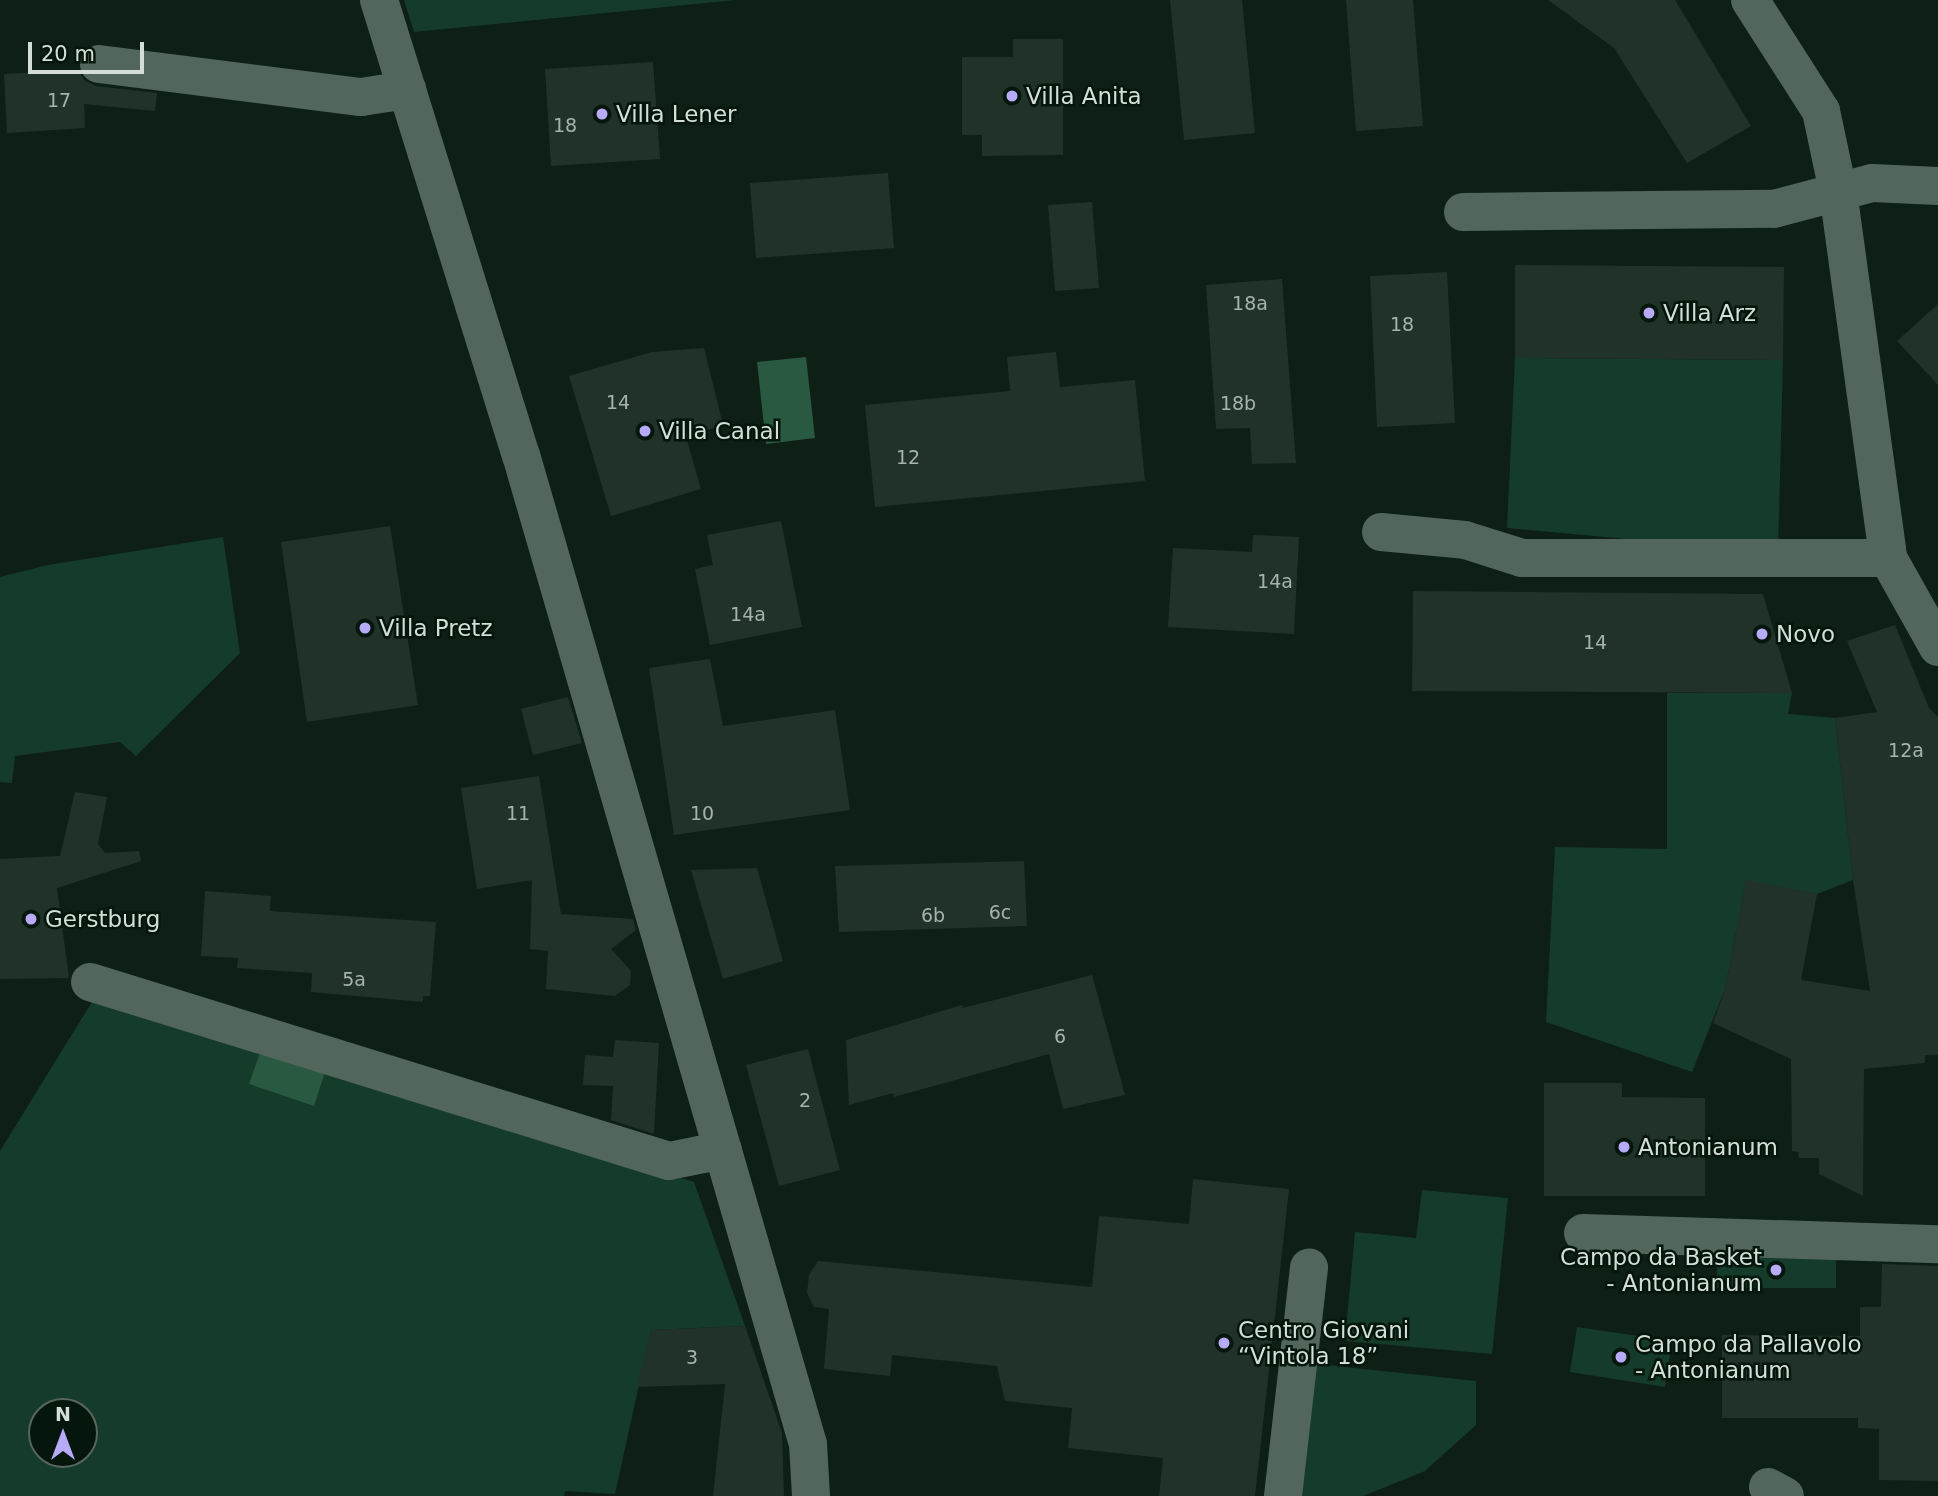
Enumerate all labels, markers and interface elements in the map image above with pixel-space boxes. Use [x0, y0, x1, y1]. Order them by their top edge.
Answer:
scale bar [32, 28, 147, 72]
text: 20 m [41, 42, 95, 66]
place label: Villa Anita [1026, 82, 1142, 110]
marker: Villa Anita [1004, 88, 1020, 104]
house number: 17 [47, 90, 71, 112]
place label: Villa Lener [616, 100, 737, 128]
marker: Villa Lener [594, 106, 610, 122]
house number: 18 [553, 115, 577, 137]
house number: 18a [1232, 293, 1268, 315]
place label: Villa Arz [1663, 299, 1756, 327]
marker: Villa Arz [1641, 305, 1657, 321]
house number: 18 [1390, 314, 1414, 336]
house number: 14 [606, 392, 630, 414]
house number: 18b [1220, 393, 1256, 415]
place label: Villa Canal [659, 417, 780, 445]
marker: Villa Canal [637, 423, 653, 439]
house number: 12 [896, 447, 920, 469]
house number: 14a [1257, 571, 1293, 593]
house number: 14a [730, 604, 766, 626]
place label: Villa Pretz [379, 614, 492, 642]
marker: Villa Pretz [357, 620, 373, 636]
place label: Novo [1776, 620, 1835, 648]
marker: Novo [1754, 626, 1770, 642]
house number: 14 [1583, 632, 1607, 654]
house number: 12a [1888, 740, 1924, 762]
house number: 11 [506, 803, 530, 825]
house number: 10 [690, 803, 714, 825]
house number: 6c [989, 902, 1011, 924]
place label: Gerstburg [45, 905, 160, 933]
house number: 6b [921, 905, 945, 927]
marker: Gerstburg [23, 911, 39, 927]
house number: 5a [342, 969, 366, 991]
house number: 6 [1054, 1026, 1066, 1048]
house number: 2 [799, 1090, 811, 1112]
place label: Antonianum [1638, 1133, 1778, 1161]
marker: Antonianum [1616, 1139, 1632, 1155]
place label: Campo da Basket - Antonianum [1560, 1243, 1762, 1297]
marker: Campo da Basket - Antonianum [1768, 1262, 1784, 1278]
place label: Centro Giovani “Vintola 18” [1238, 1316, 1409, 1370]
place label: Campo da Pallavolo - Antonianum [1635, 1330, 1861, 1384]
marker: Centro Giovani “Vintola 18” [1216, 1335, 1232, 1351]
house number: 3 [686, 1347, 698, 1369]
marker: Campo da Pallavolo - Antonianum [1613, 1349, 1629, 1365]
north arrow [28, 1398, 98, 1468]
text: N [55, 1403, 71, 1425]

